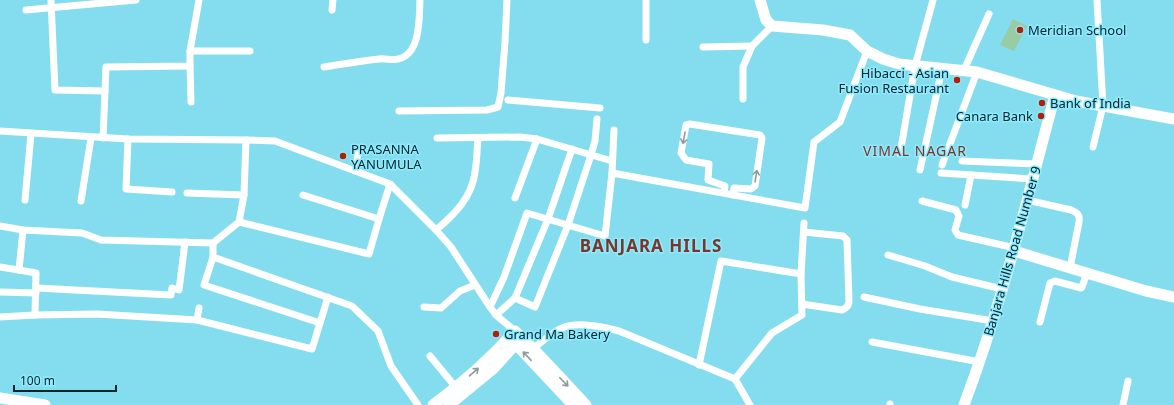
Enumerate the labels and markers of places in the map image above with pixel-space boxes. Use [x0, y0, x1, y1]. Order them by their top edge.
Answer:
place label: Meridian School [1028, 21, 1126, 39]
marker: Meridian School [1015, 25, 1025, 35]
place label: Hibacci - Asian Fusion Restaurant [839, 64, 949, 97]
marker: Hibacci - Asian Fusion Restaurant [952, 75, 962, 85]
place label: Bank of India [1050, 94, 1131, 112]
marker: Bank of India [1037, 98, 1047, 108]
place label: Canara Bank [956, 107, 1033, 125]
marker: Canara Bank [1036, 111, 1046, 121]
place label: PRASANNA YANUMULA [351, 140, 422, 173]
marker: PRASANNA YANUMULA [338, 151, 348, 161]
place label: Grand Ma Bakery [504, 325, 610, 343]
marker: Grand Ma Bakery [491, 329, 501, 339]

